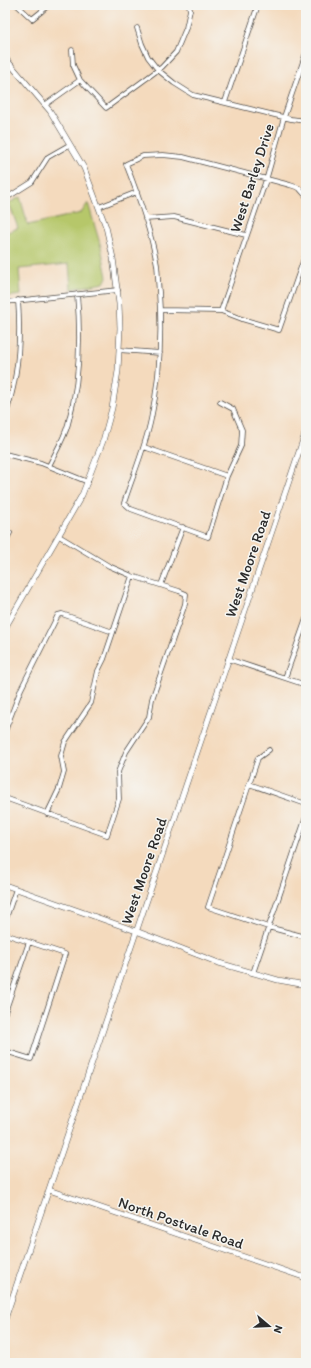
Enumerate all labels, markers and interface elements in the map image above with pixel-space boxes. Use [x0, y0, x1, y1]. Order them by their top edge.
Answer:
street label: West Barley Drive [226, 121, 278, 235]
street label: West Moore Road [221, 507, 275, 620]
street label: West Moore Road [117, 814, 171, 927]
street label: North Postvale Road [116, 1193, 246, 1253]
north arrow [249, 1306, 289, 1346]
text: N [271, 1323, 285, 1335]

